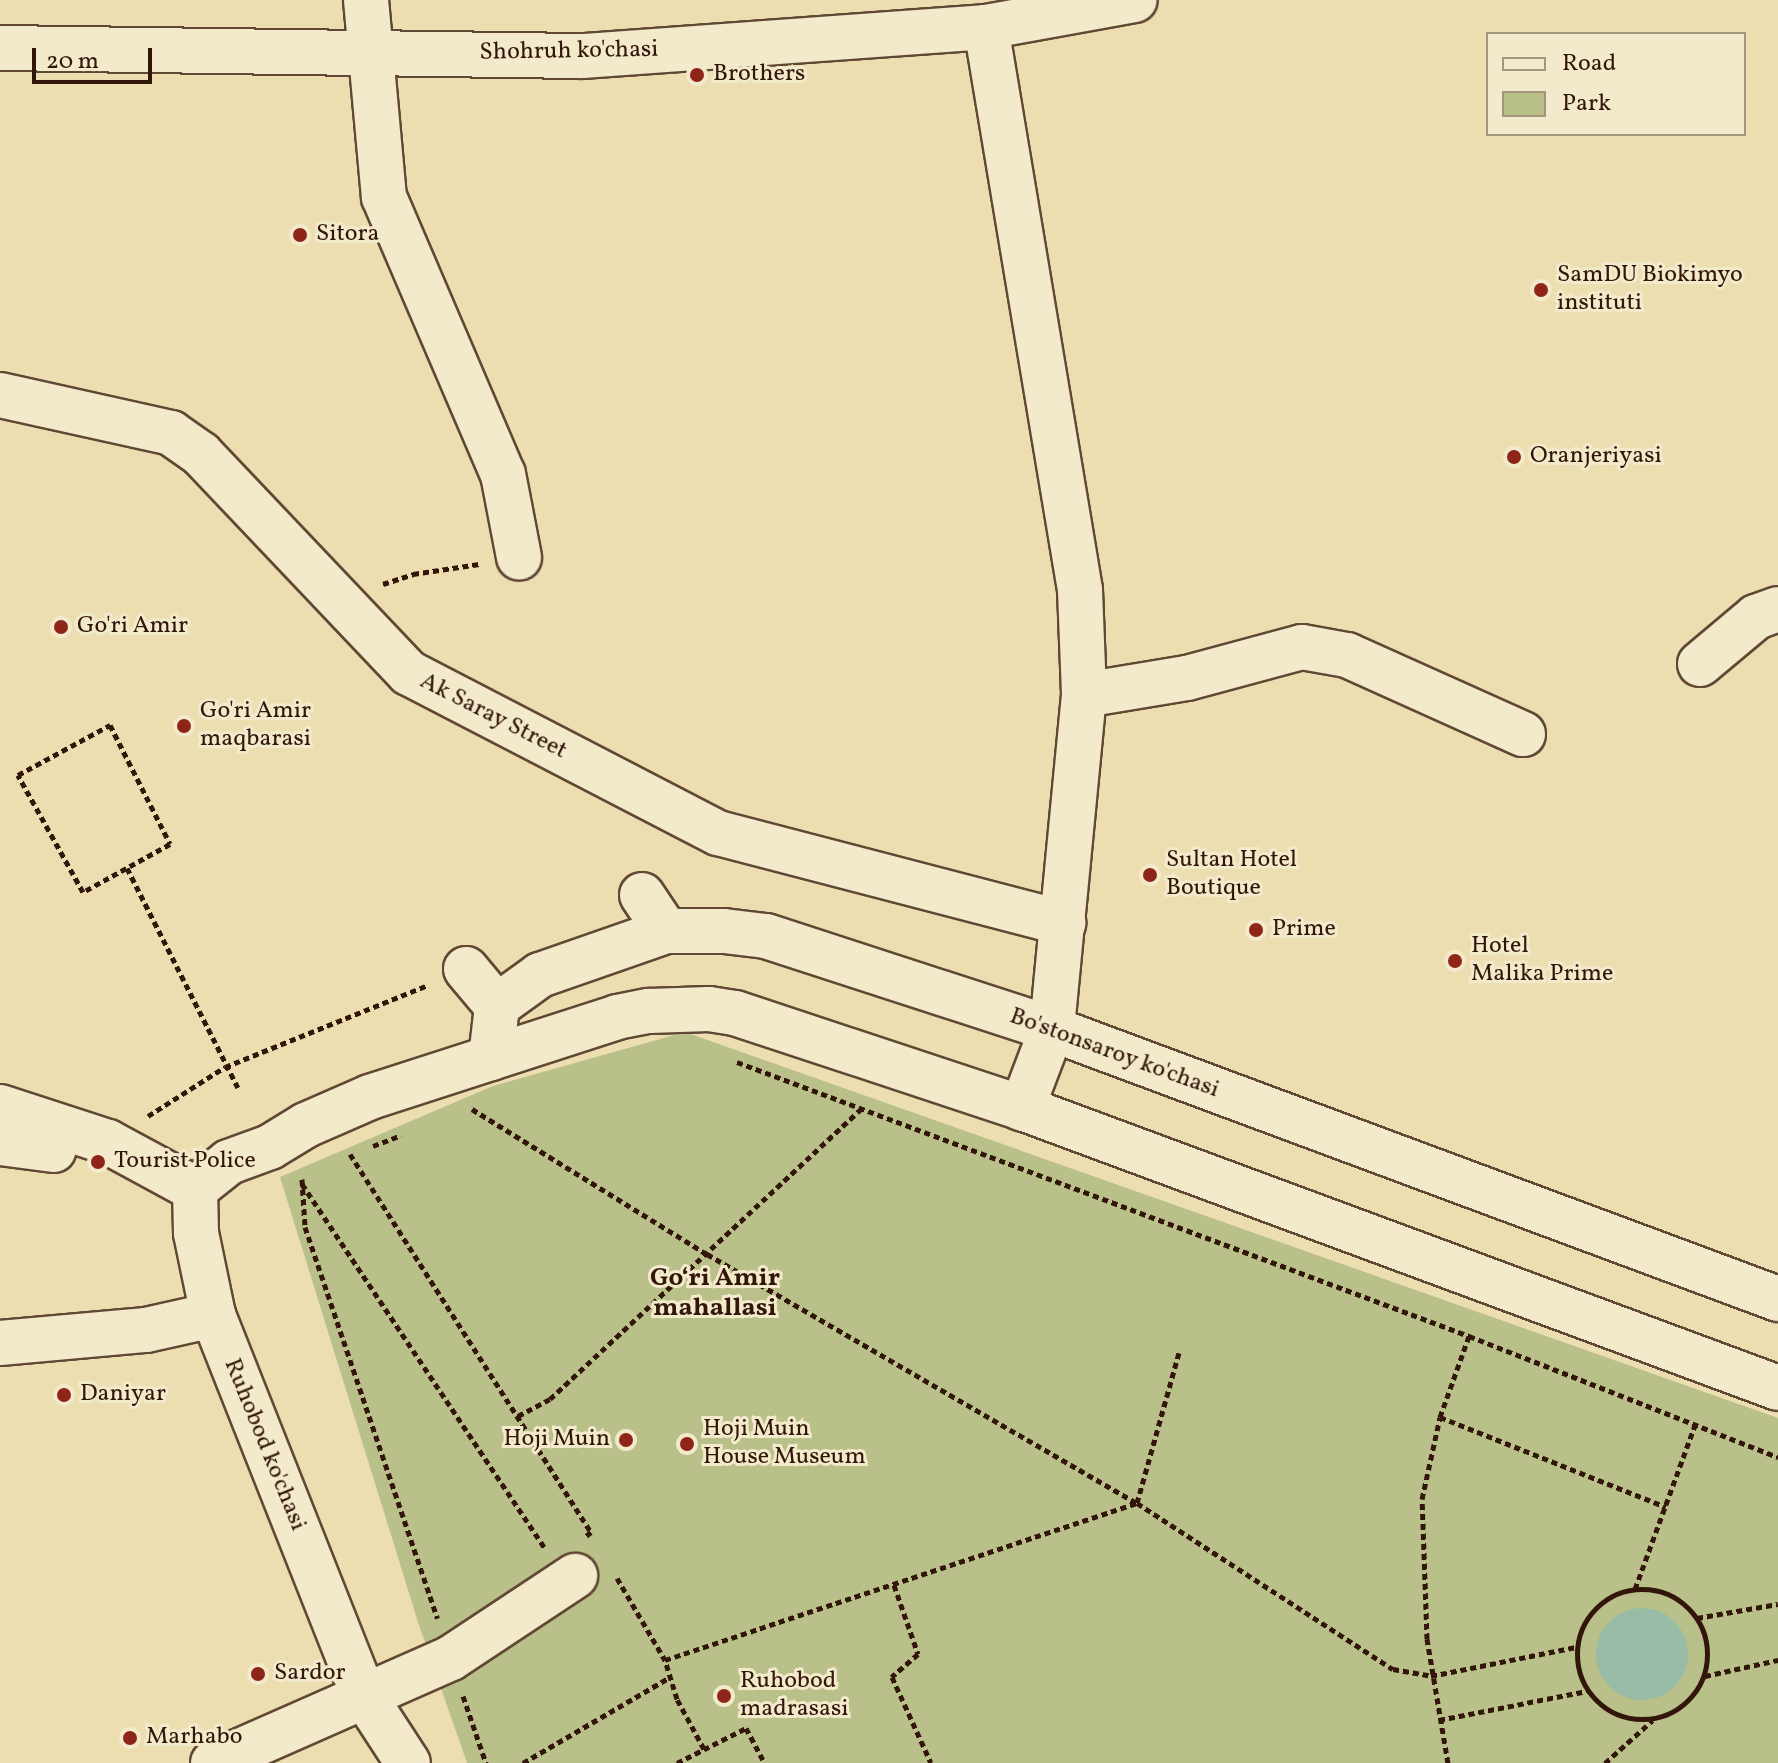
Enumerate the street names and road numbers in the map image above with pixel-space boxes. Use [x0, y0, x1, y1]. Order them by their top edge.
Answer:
street label: Shohruh ko'chasi [479, 36, 659, 68]
street label: Ak Saray Street [414, 667, 572, 767]
street label: Bo'stonsaroy ko'chasi [1005, 1003, 1223, 1105]
street label: Ruhobod ko'chasi [216, 1355, 312, 1535]

